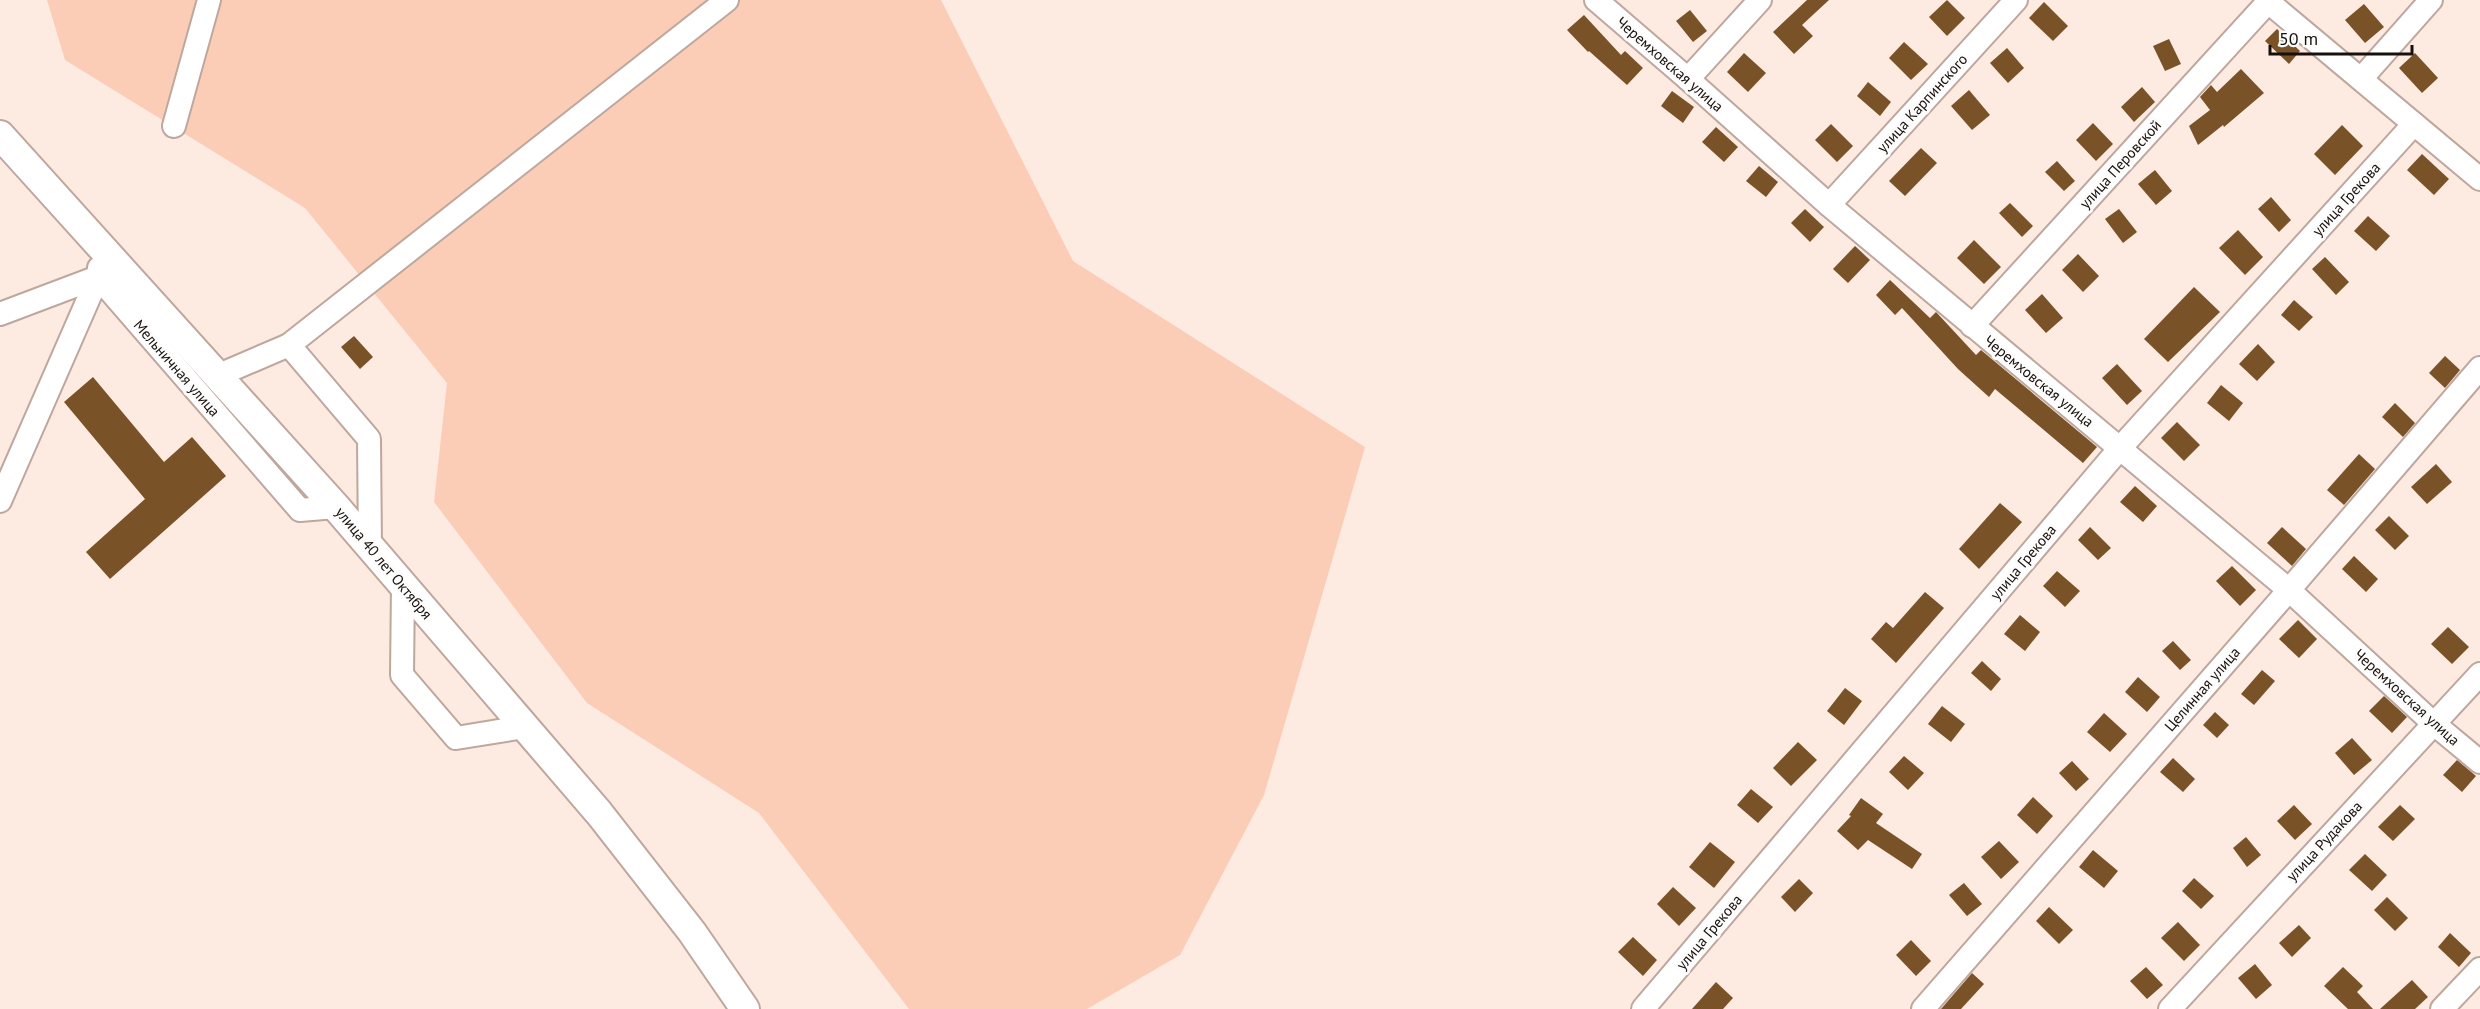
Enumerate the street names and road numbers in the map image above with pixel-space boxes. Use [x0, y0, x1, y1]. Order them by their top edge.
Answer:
street label: Черемховская улица [1613, 12, 1727, 116]
street label: улица Карпинского [1873, 50, 1971, 156]
street label: улица Перовской [2075, 116, 2165, 212]
street label: улица Грекова [2308, 158, 2384, 240]
street label: Мельничная улица [130, 316, 224, 420]
street label: Черемховская улица [1980, 331, 2098, 431]
street label: улица 40 лет Октября [331, 503, 437, 623]
street label: улица Грекова [1986, 520, 2060, 604]
street label: Целинная улица [2160, 643, 2244, 735]
street label: Черемховская улица [2350, 645, 2464, 749]
street label: улица Рудакова [2282, 797, 2366, 885]
street label: улица Грекова [1672, 890, 1746, 974]

